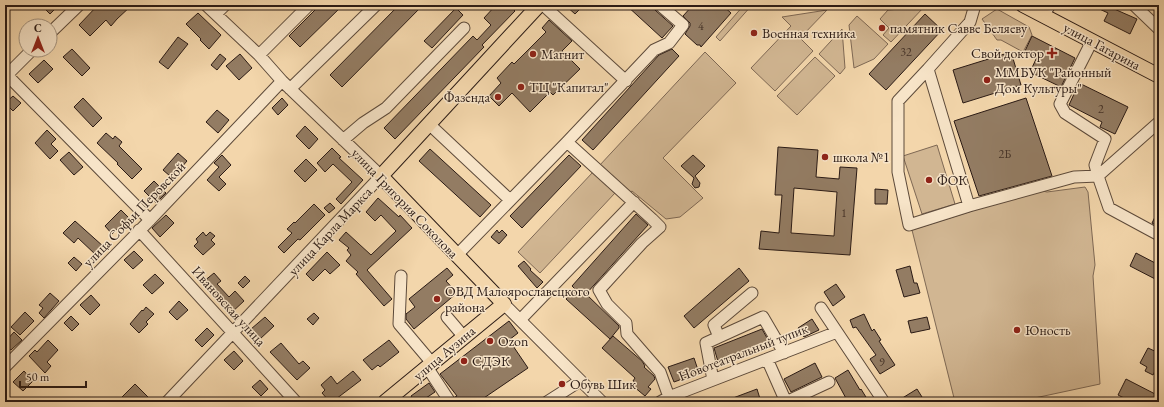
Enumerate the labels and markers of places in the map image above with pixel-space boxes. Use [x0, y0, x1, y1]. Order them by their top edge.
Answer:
place label: памятник Савве Беляеву [890, 19, 1028, 37]
marker: памятник Савве Беляеву [877, 23, 887, 33]
place label: Военная техника [762, 24, 856, 42]
marker: Военная техника [749, 28, 759, 38]
place label: Свой доктор [971, 44, 1044, 62]
place label: Магнит [541, 45, 585, 63]
marker: Свой доктор [1047, 48, 1057, 58]
marker: Магнит [528, 49, 538, 59]
place label: ММБУК "Районный Дом Культуры" [995, 63, 1112, 97]
marker: ММБУК "Районный Дом Культуры" [982, 75, 992, 85]
place label: ТЦ "Капитал" [529, 78, 609, 96]
marker: ТЦ "Капитал" [516, 82, 526, 92]
place label: Фазенда [444, 88, 490, 106]
marker: Фазенда [493, 92, 503, 102]
place label: школа №1 [833, 148, 890, 166]
marker: школа №1 [820, 152, 830, 162]
place label: ФОК [937, 171, 968, 189]
marker: ФОК [924, 175, 934, 185]
place label: ОВД Малоярославецкого района [445, 282, 590, 316]
marker: ОВД Малоярославецкого района [432, 294, 442, 304]
place label: Юность [1025, 321, 1071, 339]
marker: Юность [1012, 325, 1022, 335]
place label: Ozon [498, 332, 529, 350]
marker: Ozon [485, 336, 495, 346]
place label: СДЭК [472, 352, 511, 370]
marker: СДЭК [459, 356, 469, 366]
place label: Обувь Шик [570, 375, 636, 393]
marker: Обувь Шик [557, 379, 567, 389]

